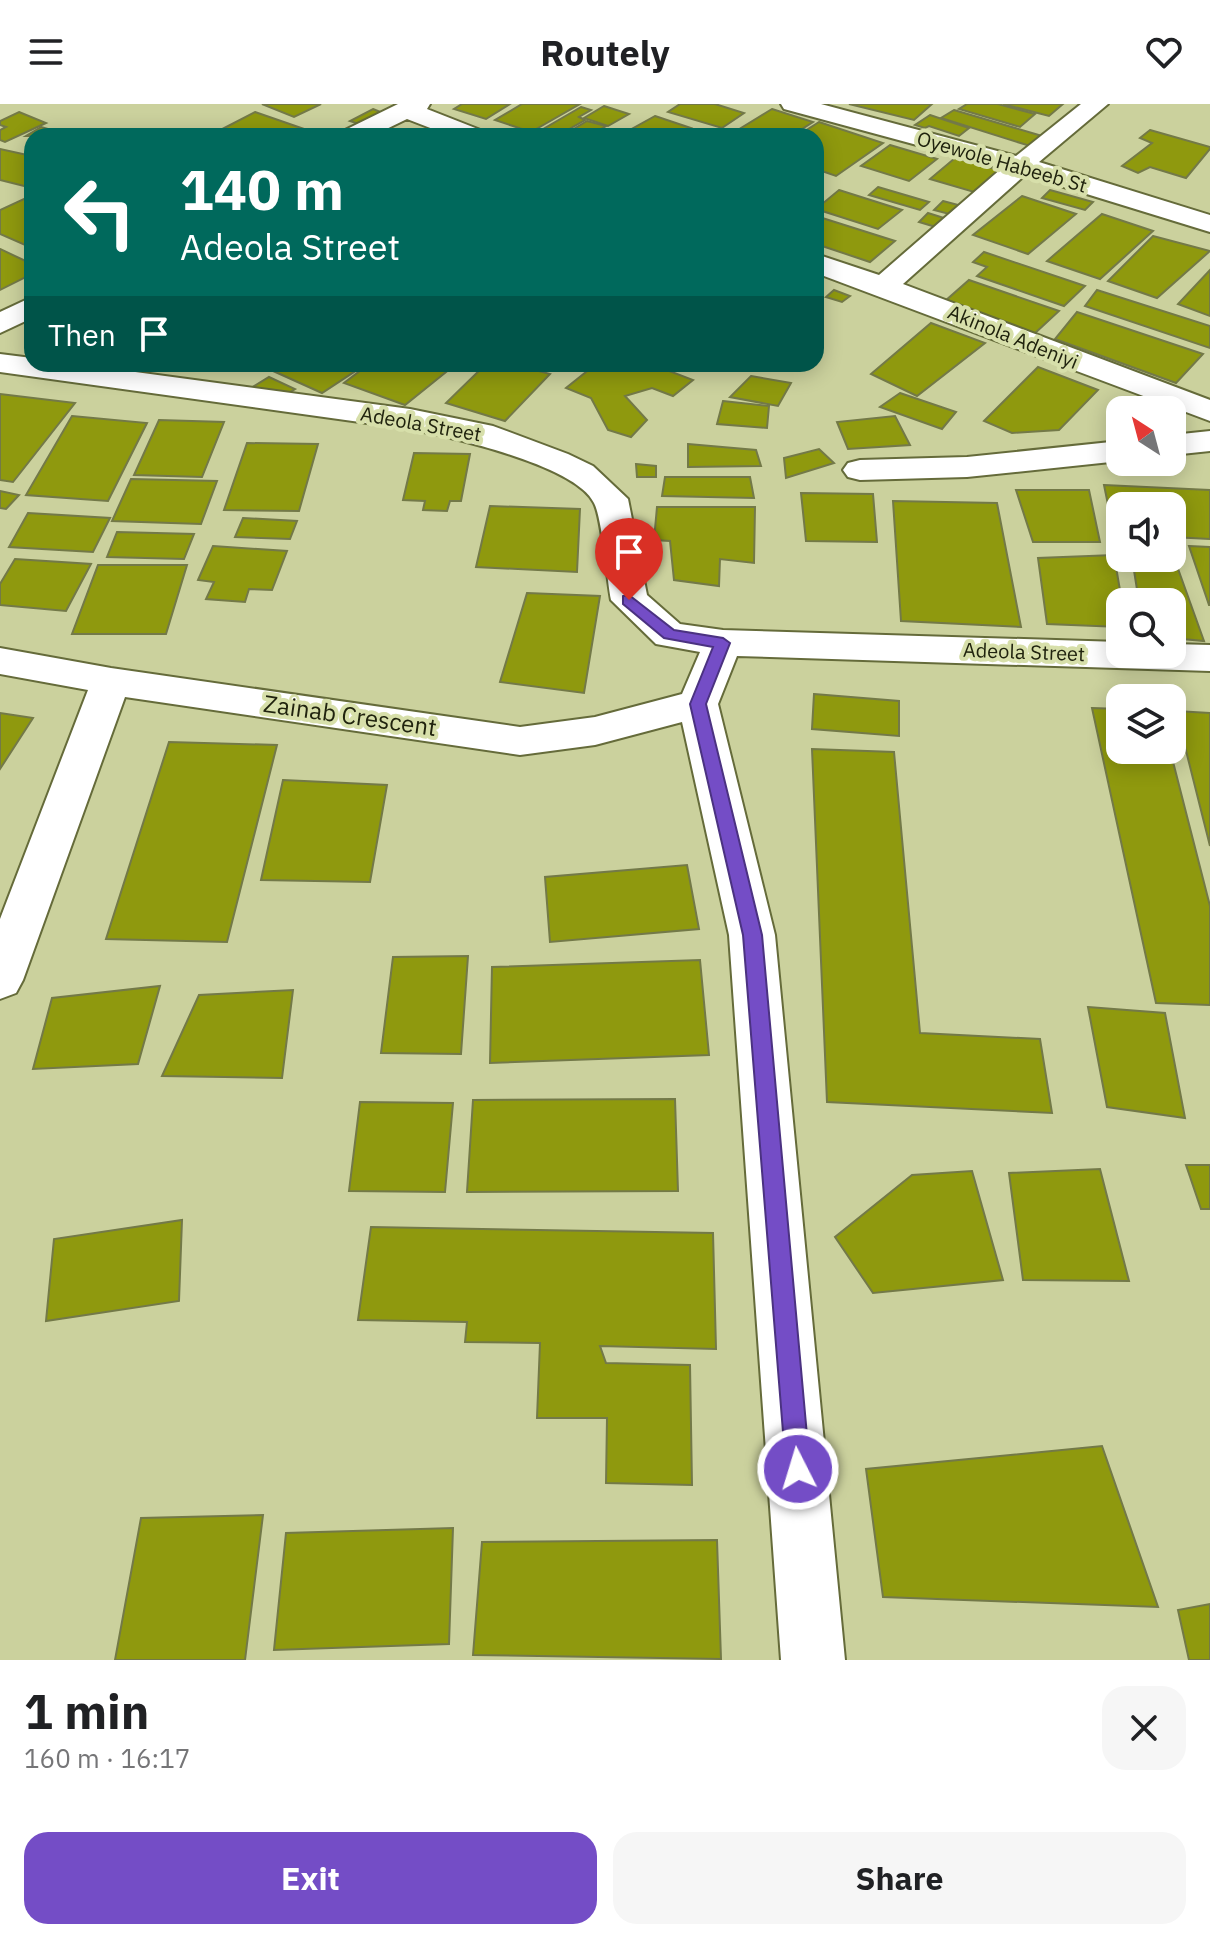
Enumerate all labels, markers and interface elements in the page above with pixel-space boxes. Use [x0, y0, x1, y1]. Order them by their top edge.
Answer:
text: Routely [540, 29, 670, 76]
icon: menu [24, 30, 68, 74]
icon: heart [1142, 30, 1186, 74]
street label: Oyewole Habeeb St [914, 124, 1090, 199]
text: 140 m [180, 153, 344, 225]
icon: left [48, 160, 152, 264]
text: Adeola Street [180, 223, 400, 270]
street label: Akinola Adeniyi [944, 298, 1082, 375]
icon: arrive [132, 312, 176, 356]
text: Then [48, 315, 116, 354]
north arrow [1106, 396, 1186, 476]
map controls [1106, 396, 1186, 764]
street label: Adeola Street [359, 400, 484, 447]
button: sound [1106, 492, 1186, 572]
pin [595, 518, 663, 600]
icon: arrive [607, 530, 651, 574]
button: search [1106, 588, 1186, 668]
street label: Adeola Street [962, 636, 1086, 667]
button: layers [1106, 684, 1186, 764]
street label: Zainab Crescent [262, 687, 439, 743]
position arrow [756, 1427, 840, 1511]
text: 1 min [24, 1680, 149, 1742]
button: close [1102, 1686, 1186, 1770]
text: 160 m · 16:17 [24, 1741, 190, 1775]
button: Exit [24, 1832, 597, 1924]
button: Share [613, 1832, 1186, 1924]

